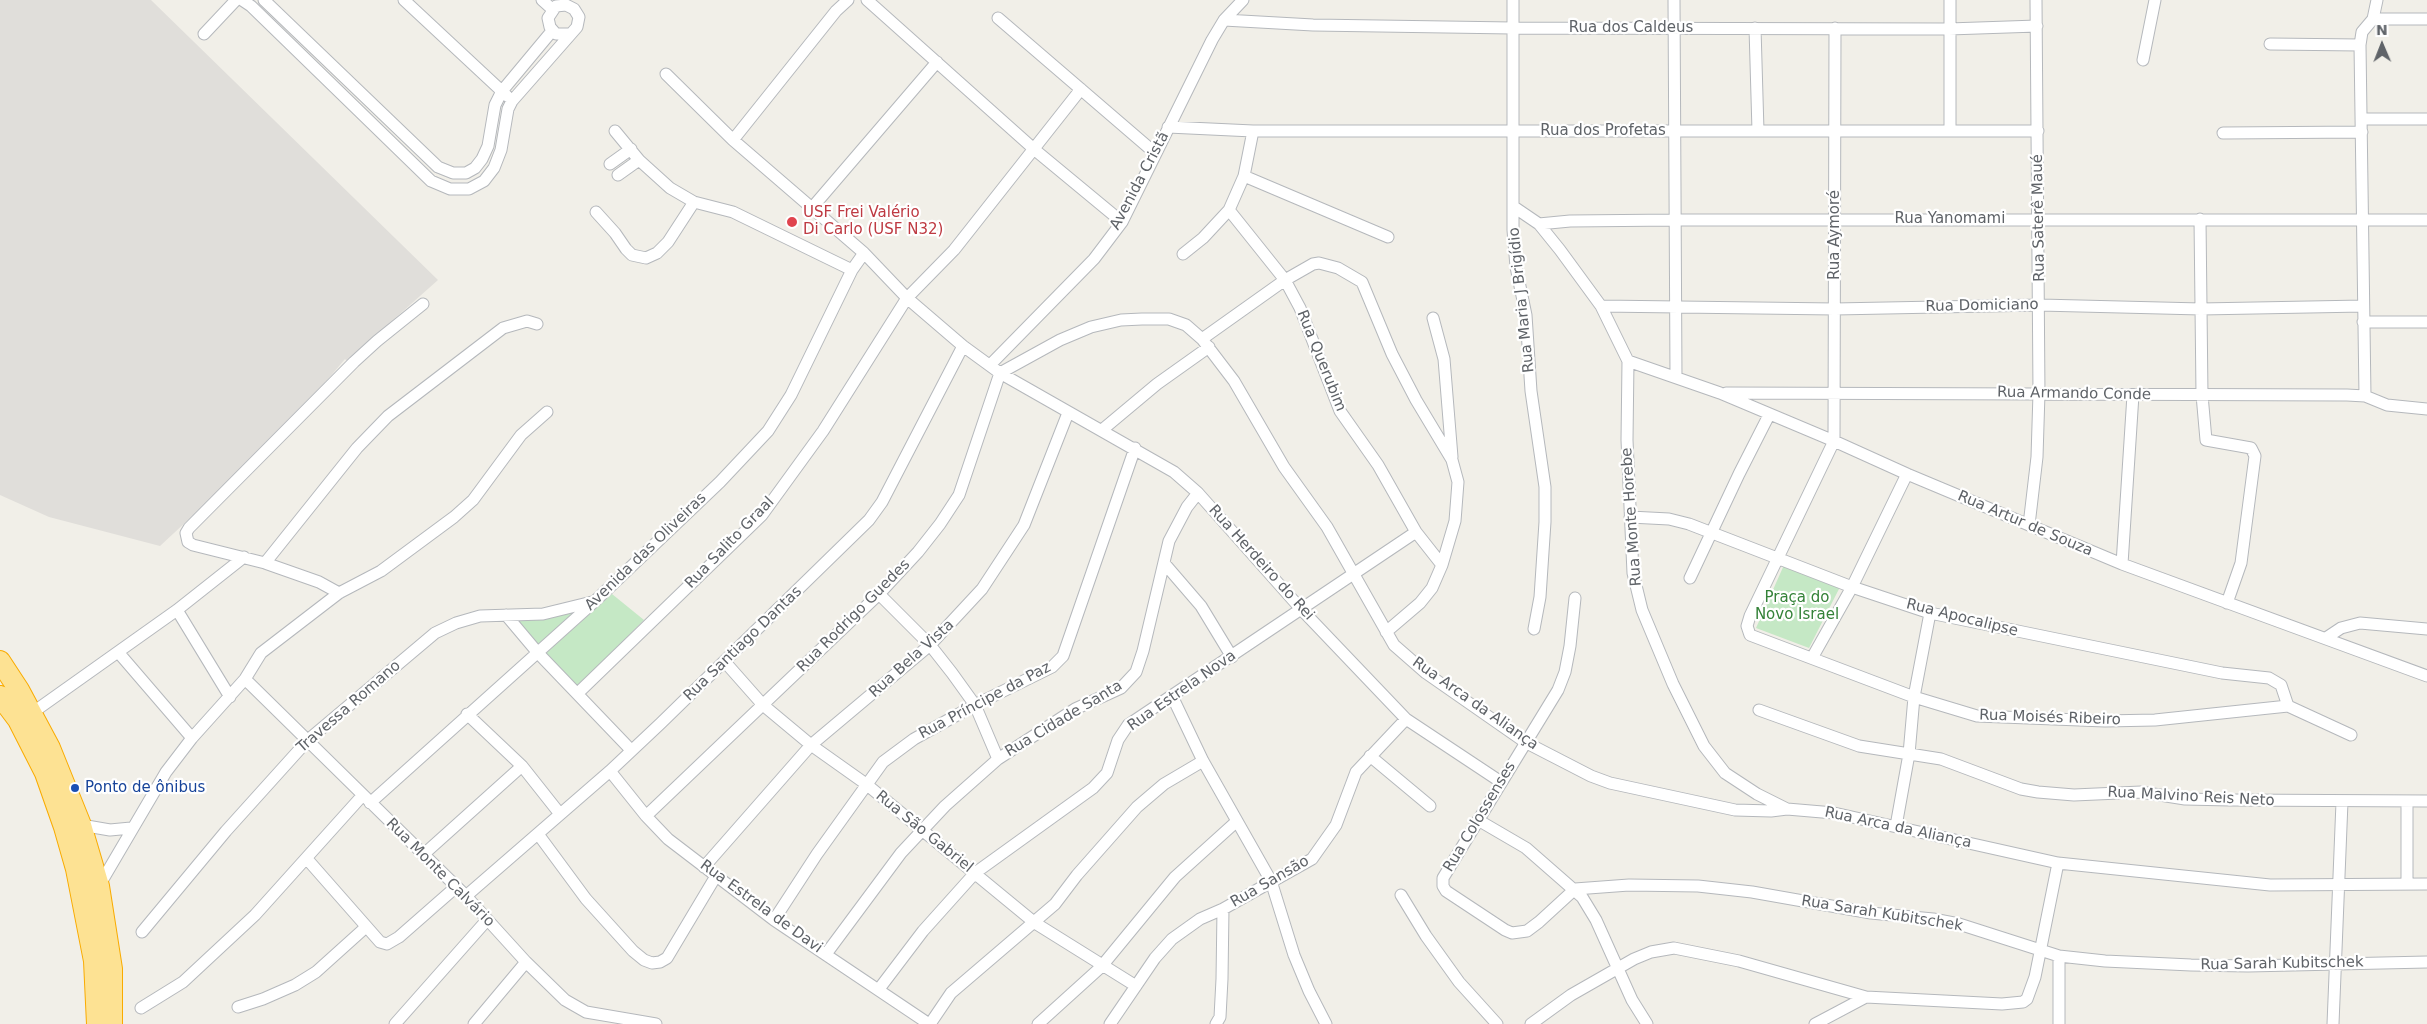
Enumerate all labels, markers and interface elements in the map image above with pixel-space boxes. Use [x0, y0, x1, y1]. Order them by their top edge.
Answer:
street label: Rua dos Caldeus [1569, 19, 1693, 37]
north arrow [2357, 20, 2407, 70]
text: N [2376, 22, 2388, 38]
street label: Rua dos Profetas [1540, 122, 1666, 140]
street label: Avenida Cristã [1107, 129, 1173, 233]
street label: Rua Saterê Maué [2029, 154, 2049, 282]
street label: Rua Aymoré [1826, 190, 1844, 280]
place label: USF Frei Valério Di Carlo (USF N32) [803, 204, 943, 239]
street label: Rua Yanomami [1895, 210, 2005, 228]
marker: USF Frei Valério Di Carlo (USF N32) [785, 215, 799, 229]
street label: Rua Maria J Brigídio [1505, 226, 1539, 374]
street label: Rua Domiciano [1925, 296, 2039, 316]
street label: Rua Querubim [1292, 308, 1350, 414]
street label: Rua Armando Conde [1997, 384, 2151, 404]
street label: Rua Monte Horebe [1618, 447, 1646, 587]
street label: Rua Artur de Souza [1955, 487, 2095, 561]
street label: Avenida das Oliveiras [582, 489, 710, 615]
street label: Rua Salito Graal [682, 493, 778, 593]
street label: Rua Herdeiro do Rei [1204, 502, 1318, 624]
street label: Rua Rodrigo Guedes [794, 556, 914, 676]
street label: Rua Santiago Dantas [680, 583, 806, 705]
park label: Praça do Novo Israel [1755, 589, 1839, 624]
street label: Rua Apocalipse [1904, 595, 2020, 641]
street label: Rua Bela Vista [866, 616, 958, 702]
street label: Rua Estrela Nova [1124, 647, 1240, 735]
street label: Rua Arca da Aliança [1409, 654, 1541, 754]
street label: Travessa Romano [294, 657, 404, 757]
street label: Rua Príncipe da Paz [916, 659, 1054, 743]
street label: Rua Cidade Santa [1002, 677, 1126, 761]
street label: Rua Moisés Ribeiro [1979, 707, 2121, 729]
street label: Rua Colossenses [1440, 759, 1520, 875]
place label: Ponto de ônibus [85, 779, 205, 797]
marker: Ponto de ônibus [69, 782, 81, 794]
street label: Rua Malvino Reis Neto [2107, 784, 2275, 810]
street label: Rua São Gabriel [872, 787, 976, 877]
street label: Rua Arca da Aliança [1823, 804, 1973, 852]
street label: Rua Monte Calvário [382, 815, 498, 931]
street label: Rua Sansão [1228, 852, 1312, 912]
street label: Rua Estrela de Davi [696, 857, 826, 957]
street label: Rua Sarah Kubitschek [1800, 892, 1964, 936]
street label: Rua Sarah Kubitschek [2200, 954, 2364, 974]

